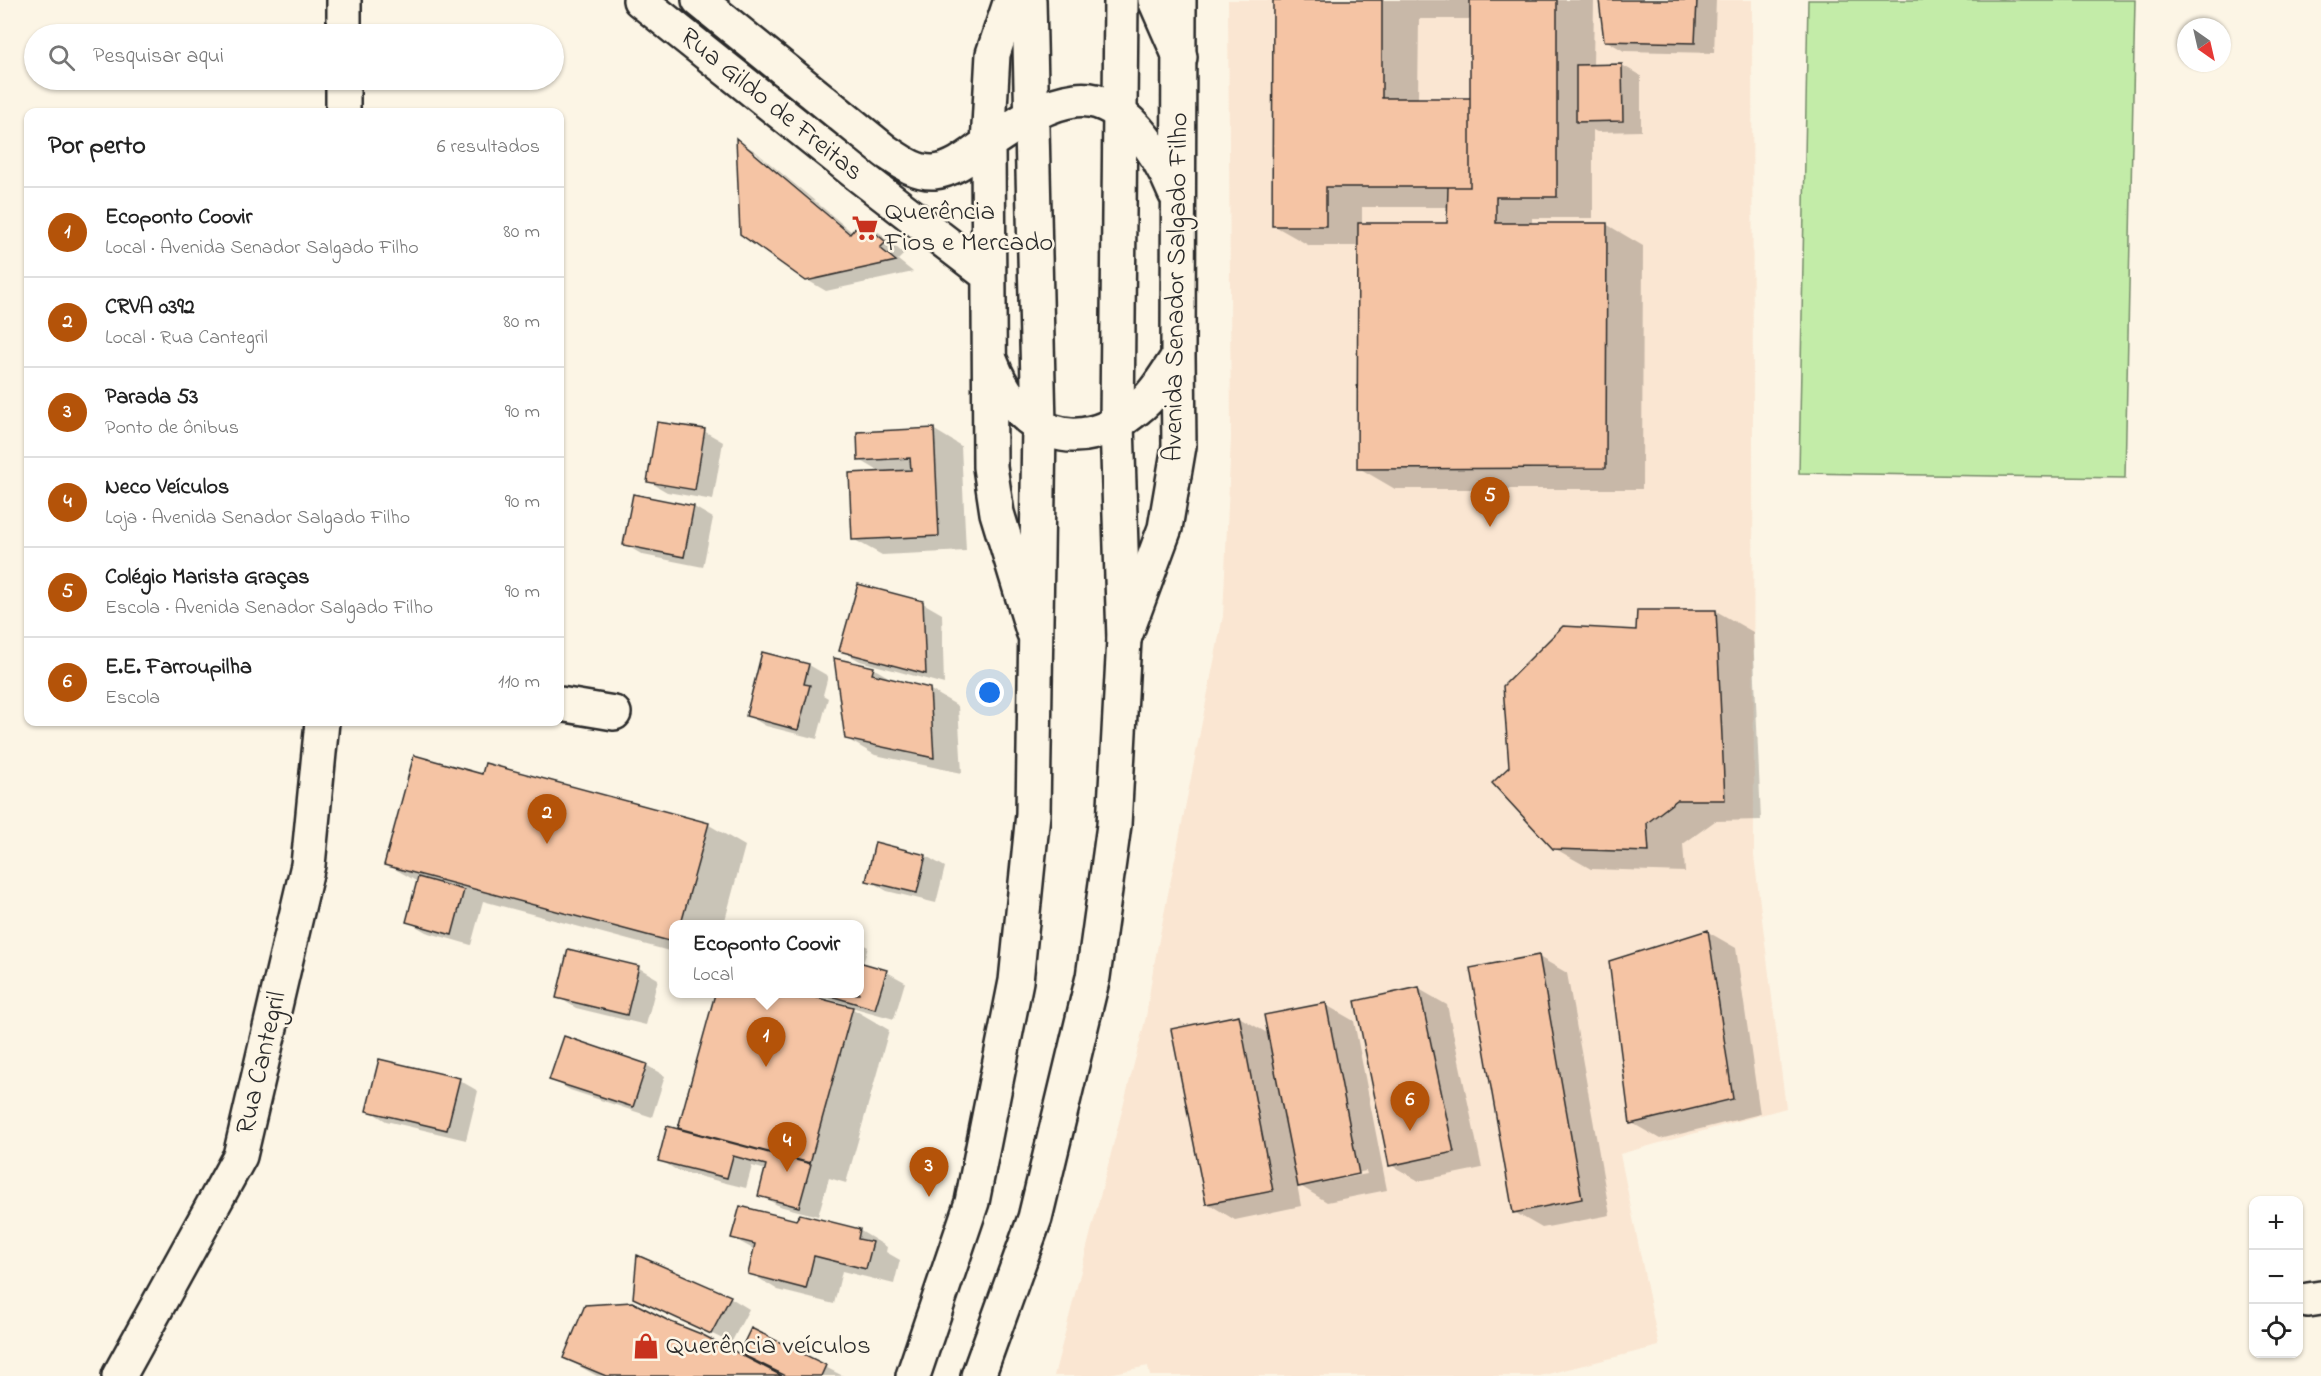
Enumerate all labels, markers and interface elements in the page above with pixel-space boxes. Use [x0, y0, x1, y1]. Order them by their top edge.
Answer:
north arrow [2177, 18, 2231, 72]
street label: Rua Gildo de Freitas [671, 19, 871, 191]
search box [24, 24, 564, 90]
icon: search [45, 41, 78, 74]
text: Pesquisar aqui [93, 41, 224, 73]
street label: Avenida Senador Salgado Filho [1154, 112, 1200, 462]
text: Por perto [48, 128, 146, 166]
text: 6 resultados [437, 133, 540, 162]
place label: Querência Fios e Mercado [884, 193, 1053, 263]
text: Ecoponto Coovir [105, 202, 252, 234]
supermarket icon: Querência Fios e Mercado [850, 213, 880, 243]
text: 1 [64, 218, 71, 247]
text: 80 m [503, 218, 540, 247]
text: Local · Avenida Senador Salgado Filho [105, 234, 419, 263]
text: CRVA 0392 [105, 292, 195, 324]
text: 2 [63, 308, 72, 337]
text: 80 m [503, 308, 540, 337]
text: Local · Rua Cantegril [105, 324, 268, 353]
text: Parada 53 [105, 382, 198, 414]
text: 3 [63, 398, 72, 427]
text: 90 m [505, 398, 540, 427]
text: Ponto de ônibus [105, 414, 239, 443]
text: Neco Veículos [105, 472, 229, 504]
pin: 5 [1470, 478, 1510, 527]
text: 4 [63, 488, 72, 517]
text: 90 m [505, 488, 540, 517]
text: Loja · Avenida Senador Salgado Filho [105, 504, 410, 533]
text: Colégio Marista Graças [105, 562, 310, 594]
text: 5 [62, 578, 73, 607]
text: 90 m [505, 578, 540, 607]
text: Escola · Avenida Senador Salgado Filho [105, 594, 433, 623]
text: E.E. Farroupilha [105, 652, 252, 684]
text: 6 [63, 668, 72, 697]
text: 110 m [498, 668, 540, 697]
your location [975, 678, 1004, 707]
text: Escola [105, 684, 160, 713]
pin: 2 [528, 794, 566, 844]
popup [669, 920, 864, 998]
text: Ecoponto Coovir [693, 929, 840, 961]
text: Local [693, 961, 734, 990]
street label: Rua Cantegril [227, 988, 297, 1138]
pin: 1 [746, 1018, 786, 1067]
pin: 6 [1390, 1082, 1430, 1131]
pin: 4 [768, 1122, 806, 1172]
pin: 3 [910, 1148, 948, 1197]
map controls [2249, 1196, 2303, 1358]
button: + [2249, 1196, 2303, 1250]
button: − [2249, 1250, 2303, 1304]
button: locate [2249, 1304, 2303, 1358]
place label: Querência veículos [666, 1327, 871, 1366]
shop icon: Querência veículos [631, 1331, 661, 1361]

